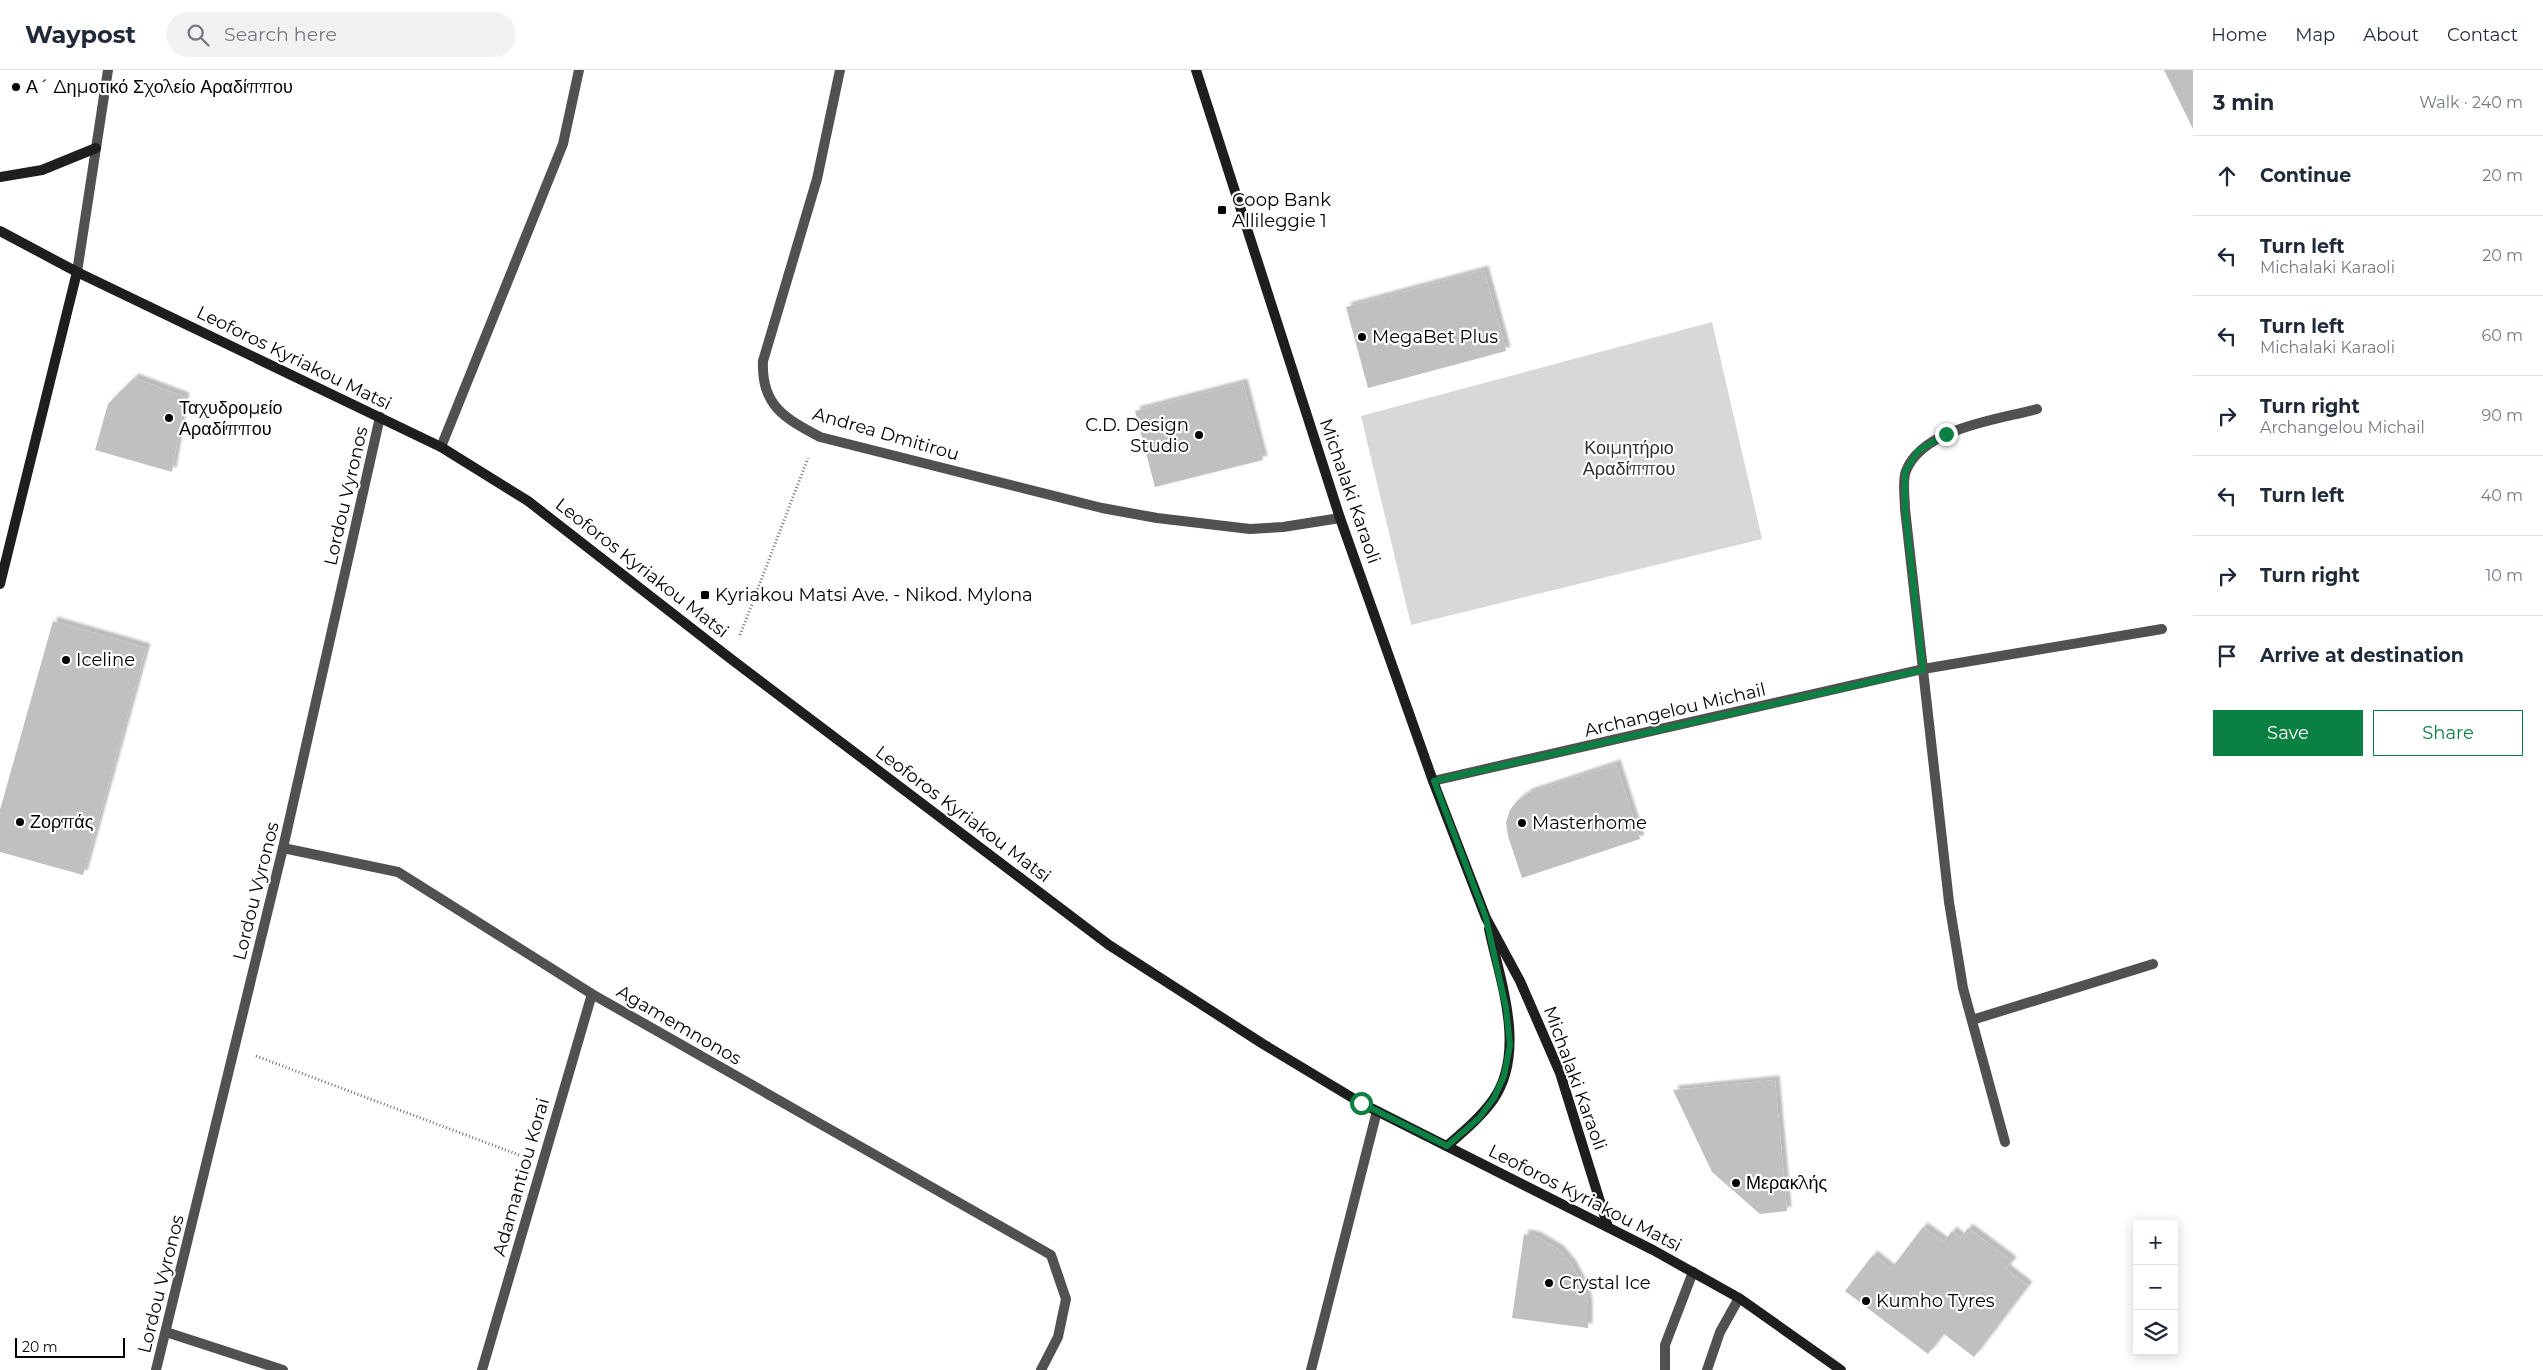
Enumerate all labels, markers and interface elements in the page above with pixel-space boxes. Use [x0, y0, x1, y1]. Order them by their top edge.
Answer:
search box [166, 12, 516, 57]
text: Waypost [25, 20, 136, 49]
icon: search [184, 21, 212, 49]
text: Search here [224, 23, 337, 46]
text: Home [2211, 24, 2267, 46]
text: Map [2295, 24, 2335, 46]
text: About [2363, 24, 2419, 46]
text: Contact [2447, 24, 2518, 46]
place label: Α´ Δημοτικό Σχολείο Αραδίππου [26, 76, 293, 98]
marker: Α´ Δημοτικό Σχολείο Αραδίππου [10, 81, 22, 93]
text: 3 min [2213, 90, 2274, 115]
text: Walk · 240 m [2419, 93, 2523, 112]
icon: ahead [2213, 162, 2241, 190]
text: Continue [2260, 164, 2351, 187]
text: 20 m [2482, 166, 2523, 185]
place label: Coop Bank Allileggie 1 [1232, 189, 1331, 232]
marker: Coop Bank Allileggie 1 [1216, 204, 1228, 216]
text: Turn left [2260, 235, 2345, 258]
icon: left [2213, 242, 2241, 270]
text: 20 m [2482, 246, 2523, 265]
text: Michalaki Karaoli [2260, 258, 2395, 277]
street label: Leoforos Kyriakou Matsi [193, 301, 395, 415]
text: Turn left [2260, 315, 2345, 338]
icon: left [2213, 322, 2241, 350]
place label: MegaBet Plus [1372, 326, 1498, 348]
text: 60 m [2481, 326, 2523, 345]
marker: MegaBet Plus [1356, 331, 1368, 343]
text: Michalaki Karaoli [2260, 338, 2395, 357]
text: Turn right [2260, 395, 2360, 418]
place label: Ταχυδρομείο Αραδίππου [179, 397, 282, 440]
icon: right [2213, 402, 2241, 430]
street label: Andrea Dmitirou [810, 403, 962, 465]
text: 90 m [2481, 406, 2523, 425]
marker: Ταχυδρομείο Αραδίππου [163, 412, 175, 424]
place label: C.D. Design Studio [1085, 414, 1189, 457]
street label: Michalaki Karaoli [1315, 416, 1385, 566]
text: Archangelou Michail [2260, 418, 2425, 437]
route end [1935, 423, 1958, 446]
street label: Lordou Vyronos [319, 424, 373, 568]
marker: C.D. Design Studio [1193, 429, 1205, 441]
park label: Κοιμητήριο Αραδίππου [1583, 437, 1675, 480]
icon: left [2213, 482, 2241, 510]
text: Turn left [2260, 484, 2345, 507]
text: 40 m [2481, 486, 2523, 505]
street label: Leoforos Kyriakou Matsi [551, 493, 733, 643]
icon: right [2213, 562, 2241, 590]
text: Turn right [2260, 564, 2360, 587]
text: 10 m [2485, 566, 2523, 585]
place label: Kyriakou Matsi Ave. - Nikod. Mylona [715, 584, 1033, 606]
marker: Kyriakou Matsi Ave. - Nikod. Mylona [699, 589, 711, 601]
icon: arrive [2213, 642, 2241, 670]
text: Arrive at destination [2260, 644, 2464, 667]
place label: Iceline [76, 649, 135, 671]
marker: Iceline [60, 654, 72, 666]
street label: Archangelou Michail [1582, 678, 1768, 742]
button: Save [2213, 710, 2363, 756]
button: Share [2373, 710, 2523, 756]
street label: Leoforos Kyriakou Matsi [871, 741, 1055, 887]
place label: Ζορπάς [30, 811, 94, 833]
place label: Masterhome [1532, 812, 1647, 834]
marker: Ζορπάς [14, 816, 26, 828]
marker: Masterhome [1516, 817, 1528, 829]
street label: Lordou Vyronos [228, 819, 284, 962]
street label: Agamemnonos [613, 980, 746, 1070]
street label: Michalaki Karaoli [1539, 1003, 1611, 1153]
route start [1350, 1092, 1373, 1115]
street label: Adamantiou Korai [488, 1095, 554, 1259]
street label: Leoforos Kyriakou Matsi [1485, 1140, 1685, 1256]
place label: Μερακλής [1746, 1172, 1827, 1194]
marker: Μερακλής [1730, 1177, 1742, 1189]
street label: Lordou Vyronos [133, 1212, 189, 1355]
map controls [2133, 1220, 2178, 1355]
button: + [2133, 1220, 2178, 1265]
button: − [2133, 1265, 2178, 1310]
place label: Crystal Ice [1559, 1272, 1651, 1294]
marker: Crystal Ice [1543, 1277, 1555, 1289]
place label: Kumho Tyres [1876, 1290, 1995, 1312]
marker: Kumho Tyres [1860, 1295, 1872, 1307]
button: layers [2133, 1310, 2178, 1355]
scale bar [15, 1335, 125, 1358]
text: 20 m [22, 1338, 58, 1356]

